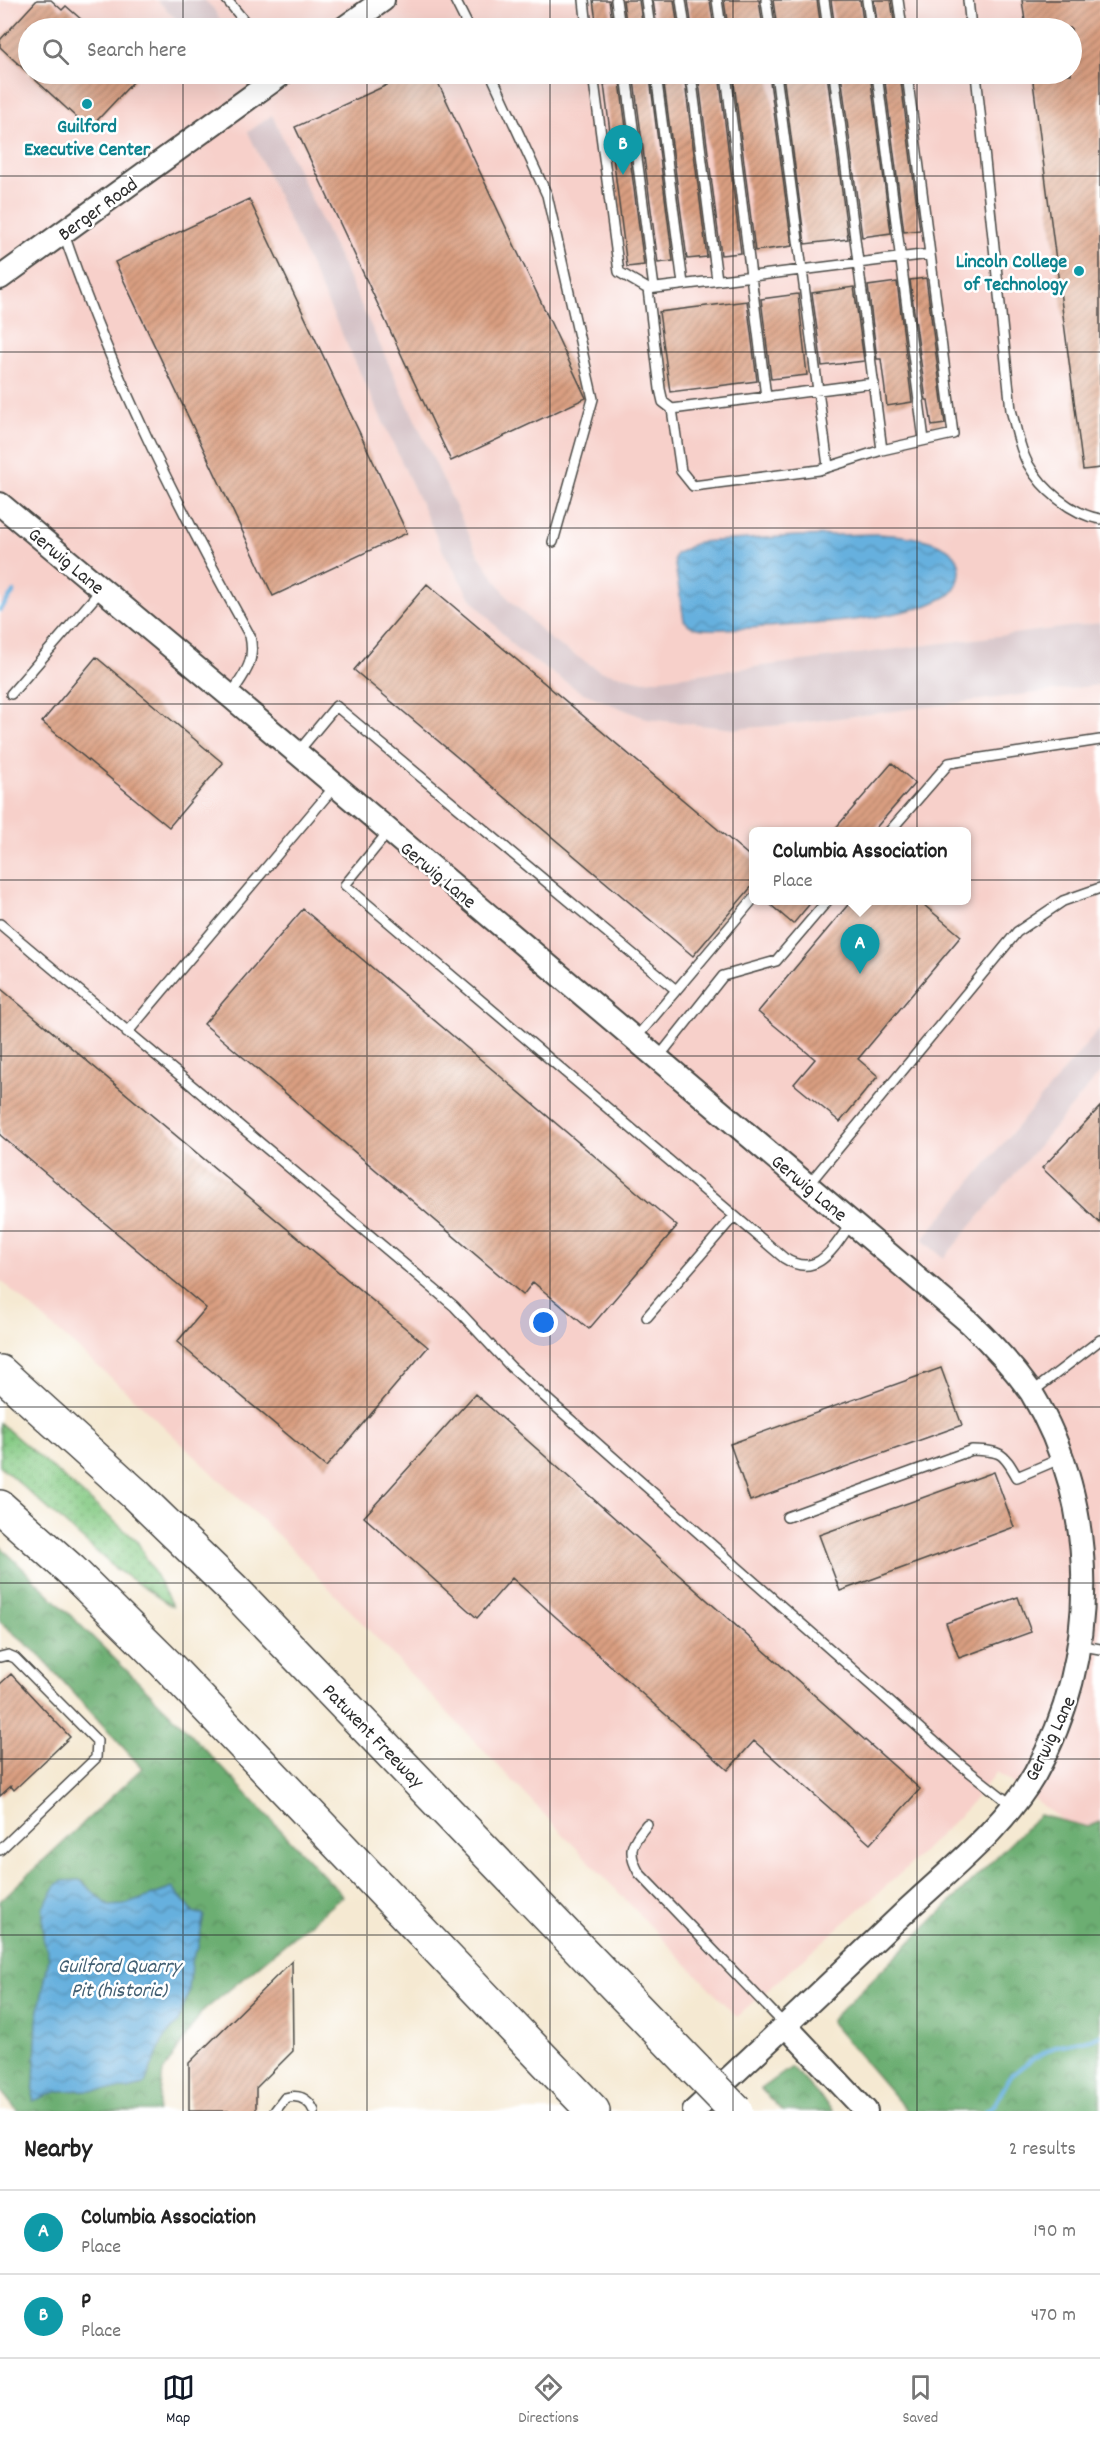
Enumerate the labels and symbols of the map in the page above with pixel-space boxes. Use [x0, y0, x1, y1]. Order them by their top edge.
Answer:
marker: Guilford Executive Center [80, 97, 94, 111]
place label: Guilford Executive Center [24, 114, 151, 165]
pin: B [604, 126, 642, 175]
street label: Berger Road [53, 172, 144, 249]
place label: Lincoln College of Technology [956, 249, 1068, 300]
marker: Lincoln College of Technology [1072, 264, 1086, 278]
street label: Gerwig Lane [21, 522, 109, 603]
street label: Gerwig Lane [393, 836, 481, 917]
pin: A [840, 924, 880, 974]
street label: Gerwig Lane [764, 1149, 852, 1230]
your location [529, 1308, 558, 1337]
street label: Patuxent Freeway [314, 1678, 430, 1796]
street label: Gerwig Lane [1019, 1692, 1084, 1787]
water label: Guilford Quarry Pit (historic) [58, 1953, 183, 2007]

